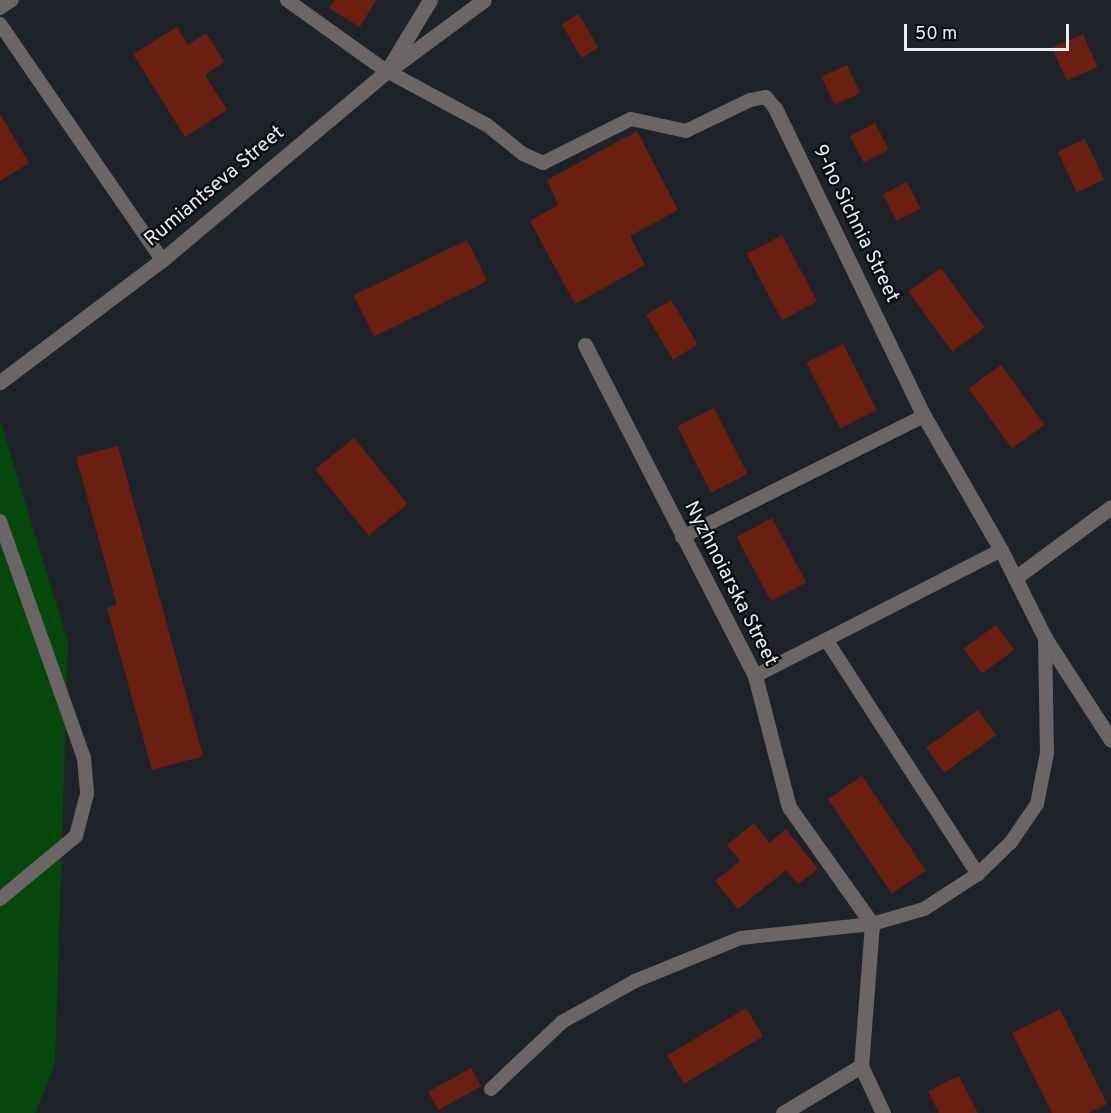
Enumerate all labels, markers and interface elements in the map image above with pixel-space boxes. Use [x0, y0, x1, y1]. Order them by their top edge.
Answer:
scale bar [907, 12, 1072, 50]
text: 50 m [915, 23, 957, 46]
street label: Rumiantseva Street [140, 121, 290, 253]
street label: 9-ho Sichnia Street [806, 141, 904, 307]
street label: Nyzhnoiarska Street [678, 497, 782, 671]

